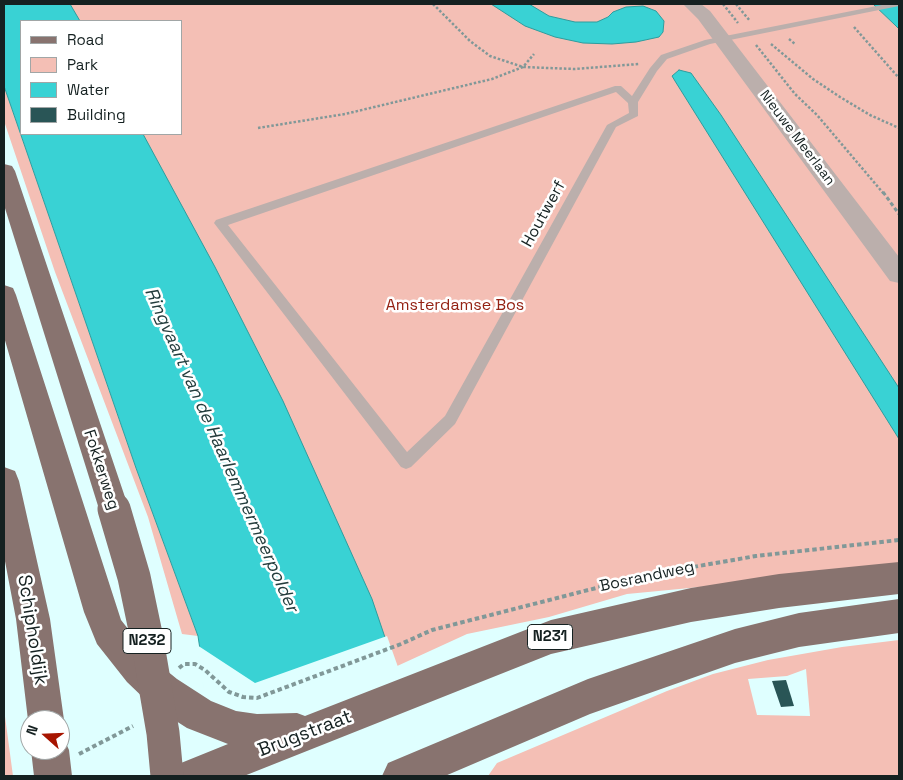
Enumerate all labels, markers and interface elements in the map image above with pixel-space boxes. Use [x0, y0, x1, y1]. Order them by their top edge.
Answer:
legend [20, 20, 182, 135]
text: Road [67, 30, 104, 49]
text: Park [67, 55, 98, 74]
text: Water [67, 80, 109, 99]
street label: Nieuwe Meerlaan [756, 87, 838, 189]
text: Building [67, 105, 126, 124]
street label: Houtwerf [518, 178, 570, 250]
water label: Ringvaart van de Haarlemmermeerpolder [139, 284, 303, 616]
park label: Amsterdamse Bos [386, 296, 524, 316]
street label: Fokkerweg [79, 428, 123, 512]
street label: Bosrandweg [598, 558, 696, 596]
street label: Schipholdijk [12, 573, 52, 687]
road number: N231 [528, 624, 572, 650]
road number: N232 [123, 628, 171, 654]
street label: Brugstraat [255, 706, 355, 762]
north arrow [20, 710, 70, 760]
text: N [22, 723, 42, 738]

